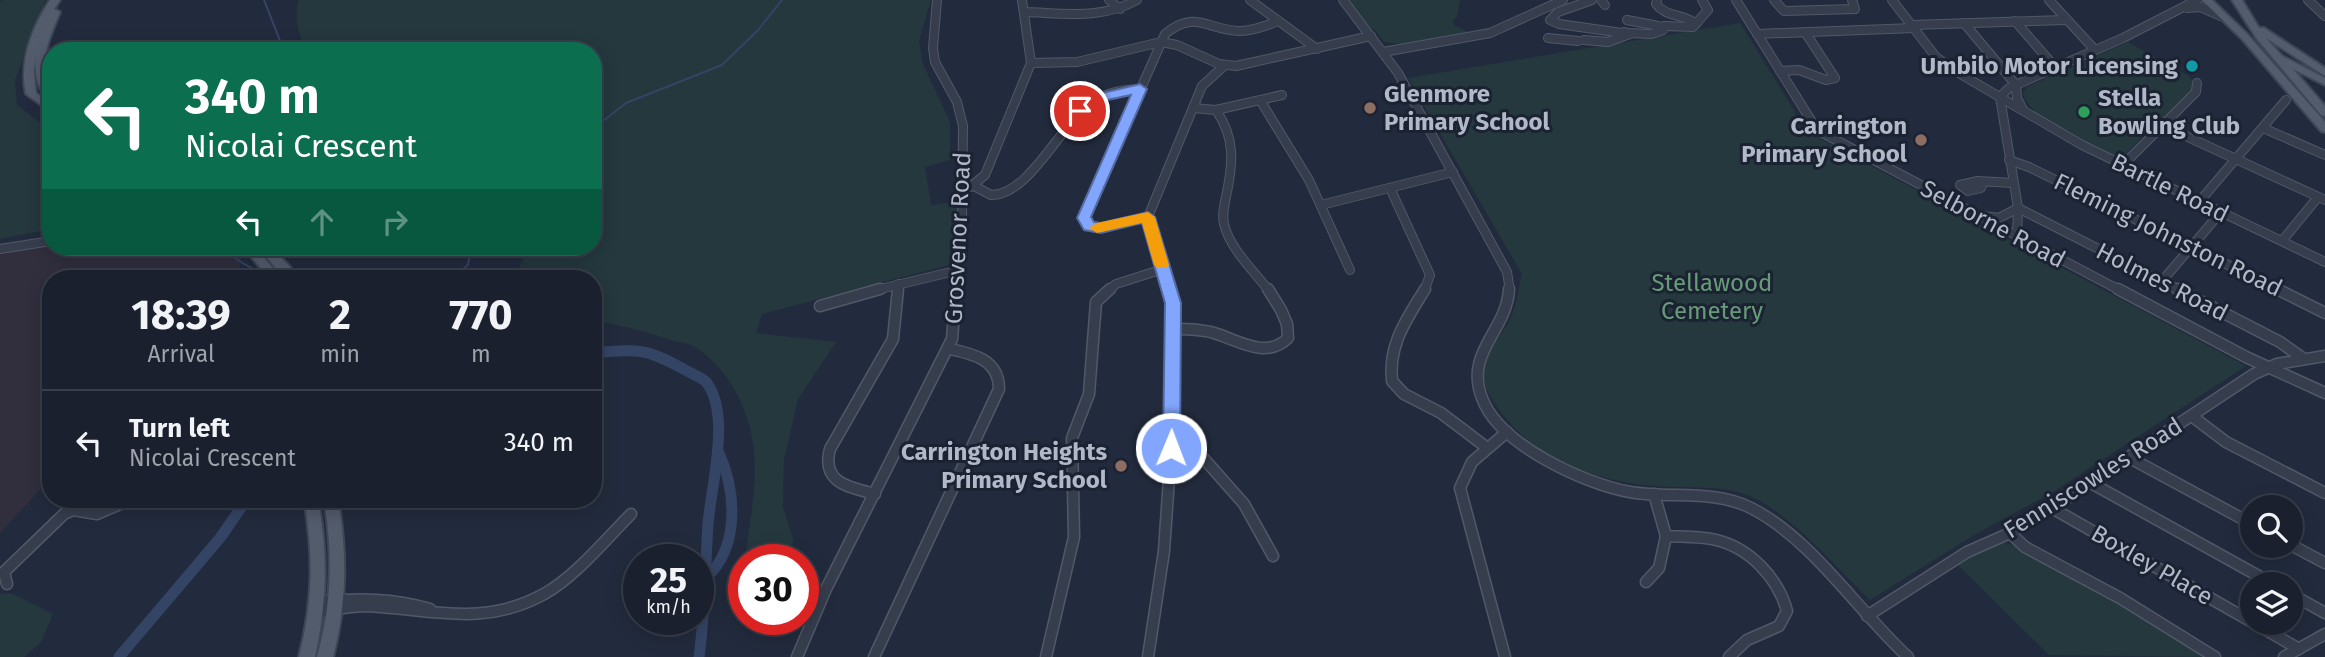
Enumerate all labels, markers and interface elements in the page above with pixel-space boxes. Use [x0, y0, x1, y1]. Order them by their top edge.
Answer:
place label: Umbilo Motor Licensing [1921, 52, 2179, 80]
marker: Umbilo Motor Licensing [2184, 58, 2200, 74]
text: 340 m [185, 67, 320, 126]
icon: left [70, 70, 161, 161]
place label: Glenmore Primary School [1384, 80, 1551, 136]
pin [1050, 81, 1110, 141]
place label: Stella Bowling Club [2098, 84, 2240, 140]
icon: arrive [1061, 92, 1099, 130]
marker: Glenmore Primary School [1362, 100, 1378, 116]
marker: Stella Bowling Club [2076, 104, 2092, 120]
place label: Carrington Primary School [1741, 112, 1908, 168]
text: Nicolai Crescent [185, 127, 417, 165]
marker: Carrington Primary School [1913, 132, 1929, 148]
street label: Bartle Road [2107, 148, 2233, 228]
street label: Grosvenor Road [940, 151, 976, 325]
street label: Fleming Johnston Road [2049, 168, 2287, 302]
street label: Selborne Road [1916, 174, 2070, 274]
icon: left [230, 203, 268, 241]
icon: ahead [303, 203, 341, 241]
icon: right [376, 203, 414, 241]
street label: Holmes Road [2092, 237, 2232, 327]
park label: Stellawood Cemetery [1652, 269, 1772, 325]
text: 18:39 [131, 290, 231, 340]
text: 2 [329, 290, 351, 340]
text: 770 [449, 290, 513, 340]
text: Arrival [147, 340, 215, 368]
text: min [320, 340, 360, 368]
text: m [471, 340, 491, 368]
position arrow [1134, 411, 1208, 485]
street label: Fenniscowles Road [1999, 412, 2187, 544]
text: Turn left [129, 413, 230, 444]
icon: left [70, 424, 108, 462]
text: 340 m [504, 427, 574, 458]
place label: Carrington Heights Primary School [901, 438, 1108, 494]
text: Nicolai Crescent [129, 444, 296, 472]
marker: Carrington Heights Primary School [1113, 458, 1129, 474]
map controls [2240, 495, 2303, 635]
button: search [2240, 495, 2303, 558]
street label: Boxley Place [2086, 519, 2218, 611]
speed limit sign: 30 [728, 544, 819, 635]
text: 25 [650, 559, 687, 601]
button: layers [2240, 572, 2303, 635]
text: km/h [646, 596, 691, 618]

